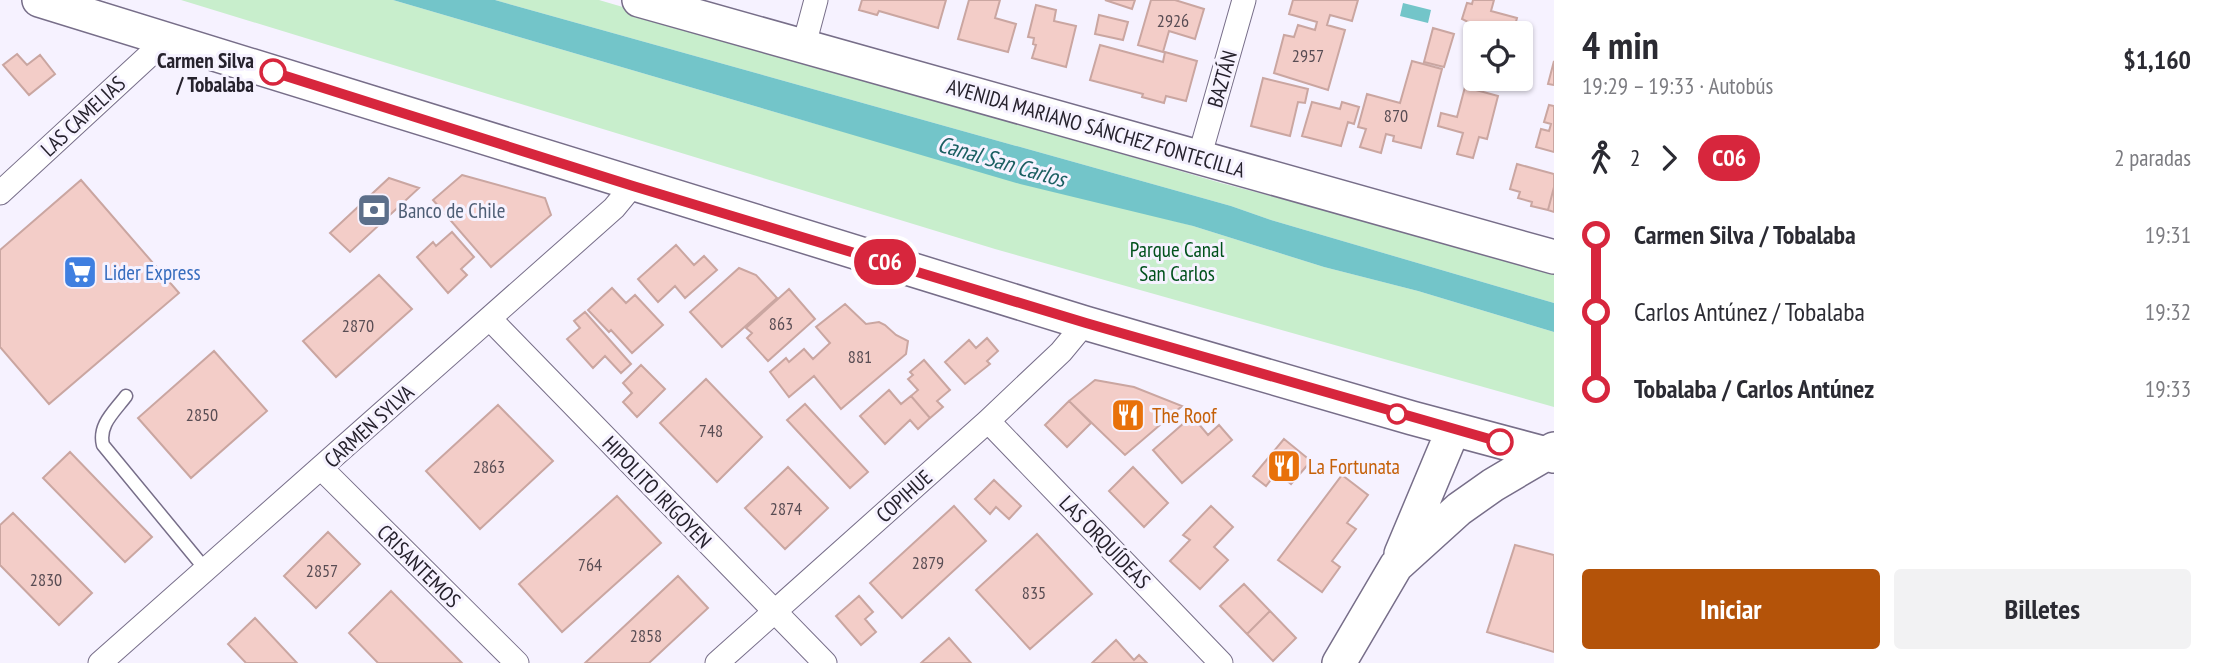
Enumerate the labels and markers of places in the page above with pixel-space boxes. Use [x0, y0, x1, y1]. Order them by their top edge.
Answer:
place label: Carmen Silva / Tobalaba [157, 47, 254, 98]
marker: Carmen Silva / Tobalaba [260, 59, 286, 85]
bank icon: Banco de Chile [355, 191, 393, 229]
place label: Banco de Chile [398, 197, 505, 224]
supermarket icon: Lider Express [61, 253, 99, 291]
place label: Lider Express [104, 259, 201, 286]
restaurant icon: The Roof [1109, 396, 1147, 434]
place label: The Roof [1152, 402, 1217, 429]
unlabelled marker [1387, 404, 1407, 424]
unlabelled marker [1487, 429, 1513, 455]
restaurant icon: La Fortunata [1265, 447, 1303, 485]
place label: La Fortunata [1308, 453, 1400, 480]

